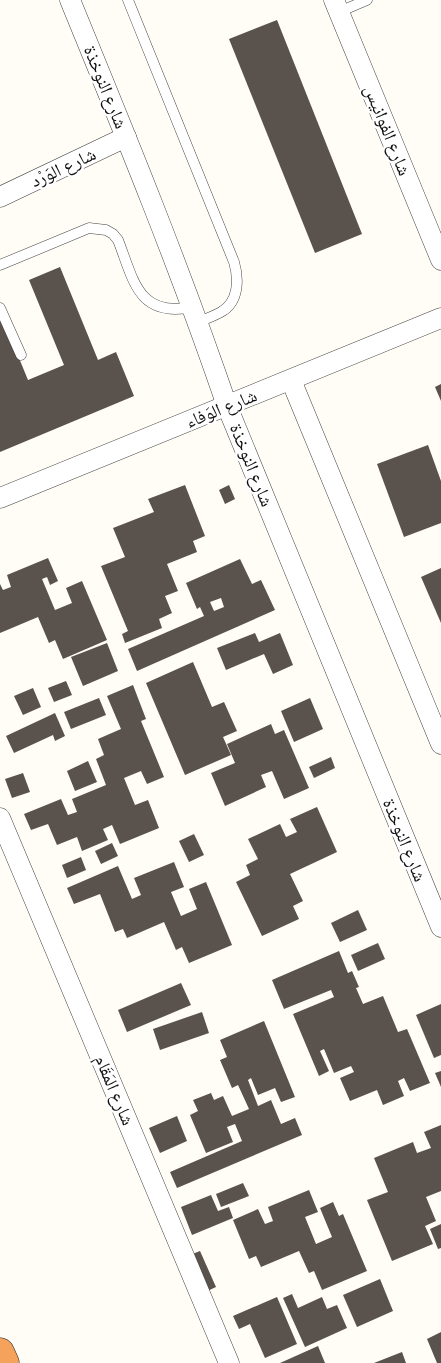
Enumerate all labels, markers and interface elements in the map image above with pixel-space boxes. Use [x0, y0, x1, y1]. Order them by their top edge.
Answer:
street label: شارع النوخذة [79, 42, 133, 132]
street label: شارع الفوانيس [359, 81, 417, 179]
street label: شارع الوَرْد [27, 142, 99, 192]
street label: شارع الوَفاء [182, 383, 260, 433]
street label: شارع النوخذة [225, 420, 279, 510]
street label: شارع النوخذة [378, 795, 432, 885]
street label: شارع المَقَام [89, 1051, 140, 1129]

